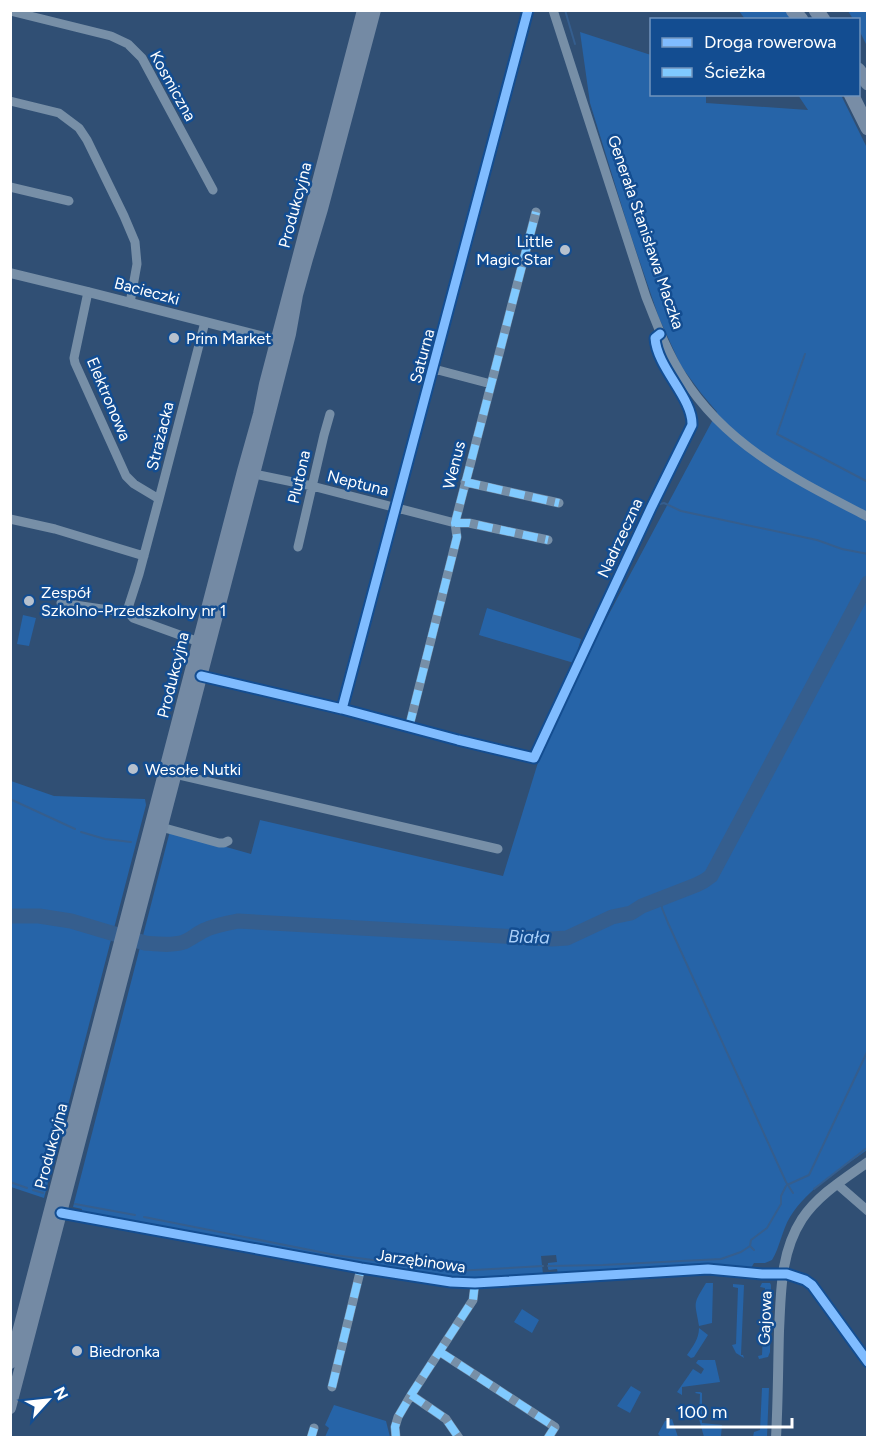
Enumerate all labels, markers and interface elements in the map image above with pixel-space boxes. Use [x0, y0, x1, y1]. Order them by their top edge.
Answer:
legend [650, 18, 860, 96]
text: Droga rowerowa [704, 31, 836, 53]
street label: Kosmiczna [146, 48, 200, 124]
text: Ścieżka [704, 61, 765, 83]
street label: Generała Stanisława Maczka [604, 133, 688, 331]
street label: Produkcyjna [274, 160, 316, 250]
place label: Little Magic Star [476, 232, 554, 269]
marker: Little Magic Star [558, 243, 572, 257]
street label: Bacieczki [112, 273, 182, 309]
street label: Saturna [406, 327, 438, 385]
place label: Prim Market [186, 329, 271, 348]
marker: Prim Market [167, 331, 181, 345]
street label: Elektronowa [83, 354, 135, 444]
street label: Strażacka [142, 400, 178, 472]
street label: Wenus [439, 439, 469, 491]
street label: Plutona [284, 449, 314, 505]
street label: Neptuna [325, 466, 391, 500]
street label: Nadrzeczna [593, 495, 647, 581]
place label: Zespół Szkolno-Przedszkolny nr 1 [41, 583, 226, 620]
marker: Zespół Szkolno-Przedszkolny nr 1 [22, 594, 36, 608]
street label: Produkcyjna [153, 630, 193, 720]
place label: Wesołe Nutki [145, 760, 241, 779]
marker: Wesołe Nutki [126, 762, 140, 776]
water label: Biała [508, 925, 551, 949]
street label: Produkcyjna [30, 1101, 72, 1191]
street label: Jarzębinowa [375, 1245, 467, 1277]
street label: Gajowa [755, 1291, 775, 1345]
place label: Biedronka [89, 1342, 160, 1361]
marker: Biedronka [70, 1344, 84, 1358]
north arrow [18, 1370, 78, 1430]
text: N [50, 1384, 72, 1403]
scale bar [668, 1391, 792, 1429]
text: 100 m [677, 1401, 727, 1423]

